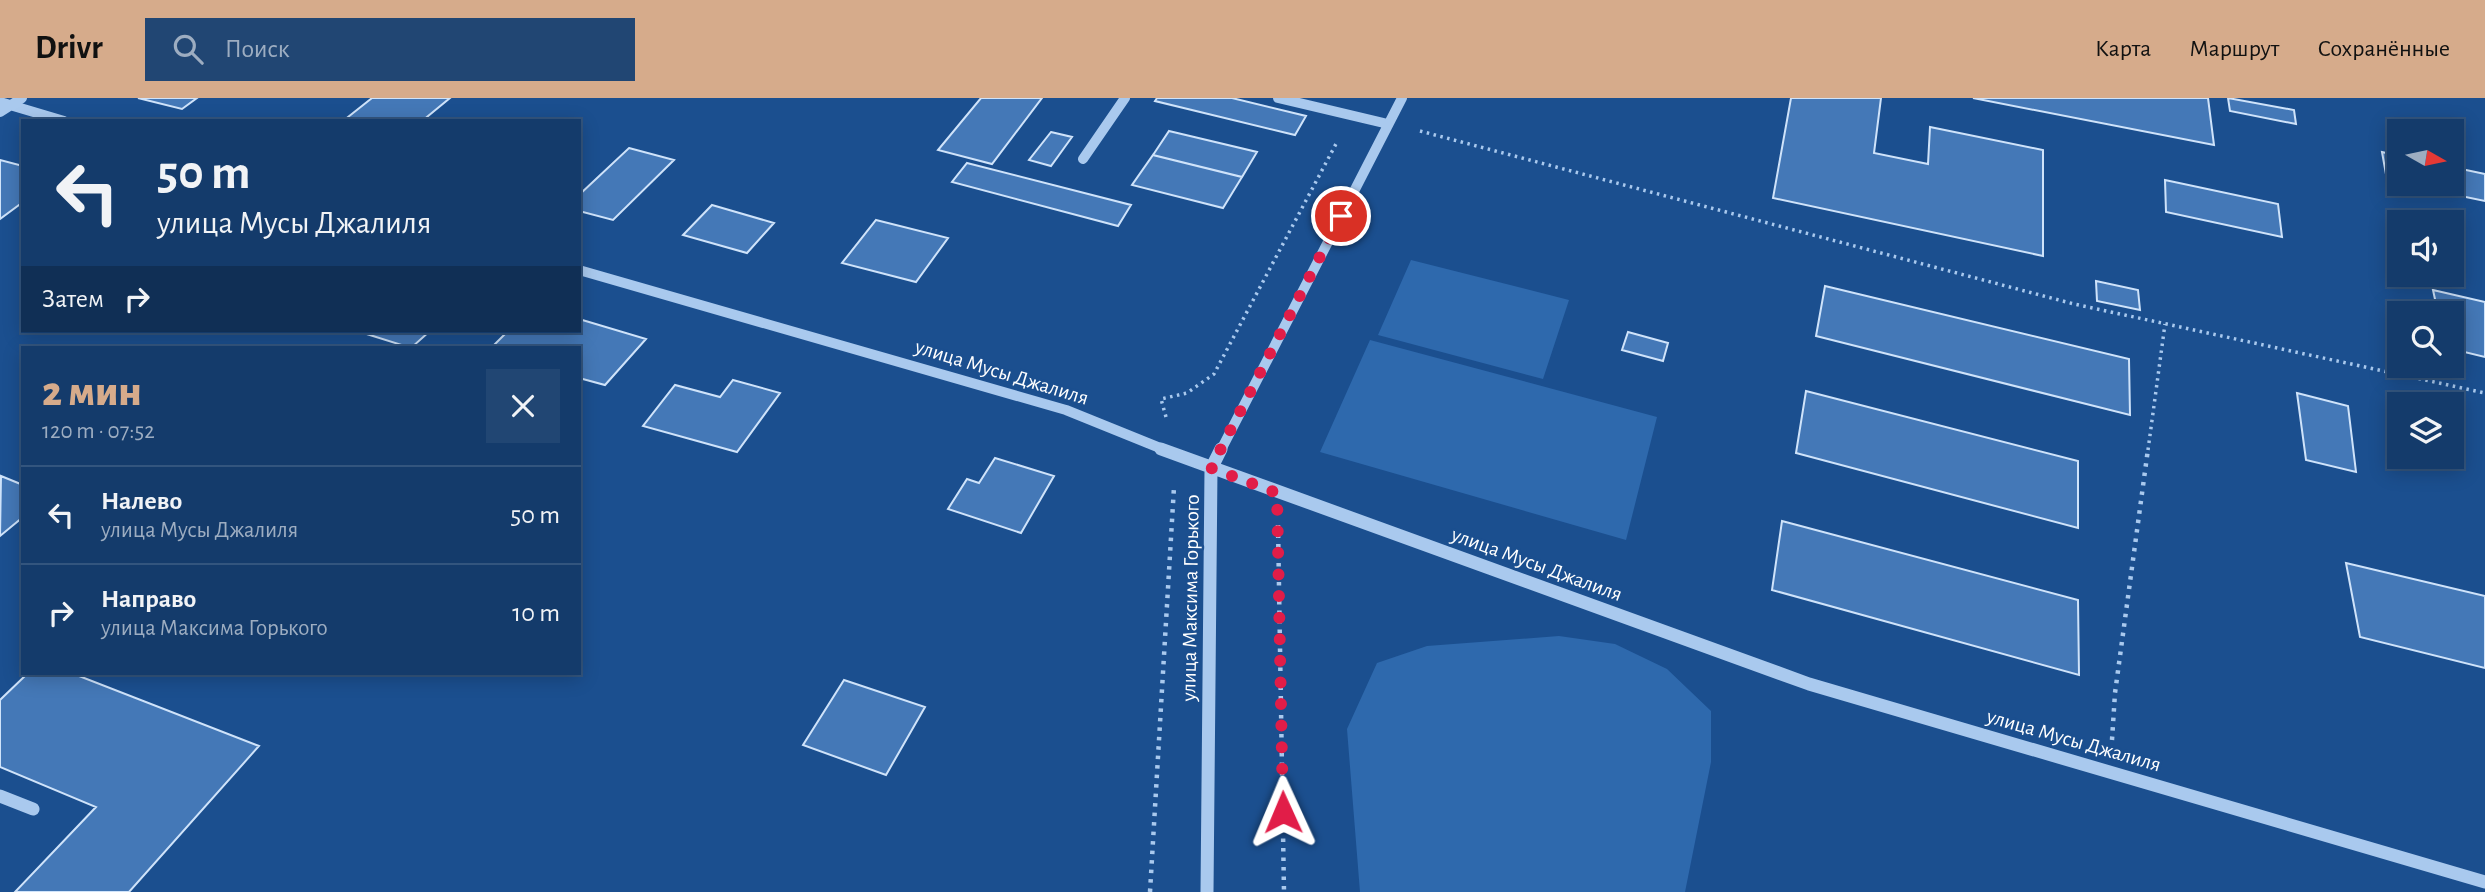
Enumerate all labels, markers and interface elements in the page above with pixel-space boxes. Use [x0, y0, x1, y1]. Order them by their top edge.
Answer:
search box [145, 18, 635, 81]
icon: search [169, 30, 207, 68]
text: Drivr [35, 32, 103, 65]
text: Поиск [225, 36, 290, 62]
text: Карта [2095, 37, 2151, 61]
text: Маршрут [2189, 37, 2279, 61]
text: Сохранённые [2317, 37, 2450, 61]
north arrow [2387, 119, 2464, 196]
map controls [2387, 119, 2464, 469]
icon: left [42, 147, 133, 238]
text: 50 m [157, 149, 251, 198]
pin [1311, 186, 1371, 246]
icon: arrive [1322, 197, 1360, 235]
text: улица Мусы Джалиля [157, 207, 432, 239]
button: sound [2387, 210, 2464, 287]
icon: right [118, 280, 156, 318]
text: Затем [42, 286, 104, 312]
button: search [2387, 301, 2464, 378]
street label: улица Мусы Джалиля [912, 336, 1091, 409]
button: close [486, 369, 560, 443]
text: 2 мин [42, 371, 142, 413]
button: layers [2387, 392, 2464, 469]
text: 120 m · 07:52 [42, 420, 155, 443]
text: Налево [101, 488, 182, 514]
street label: улица Максима Горького [1178, 494, 1203, 703]
icon: left [42, 496, 80, 534]
text: 50 m [510, 502, 560, 528]
text: улица Мусы Джалиля [101, 519, 298, 542]
street label: улица Мусы Джалиля [1448, 523, 1625, 605]
text: Направо [101, 586, 196, 612]
icon: right [42, 594, 80, 632]
text: 10 m [512, 600, 560, 626]
text: улица Максима Горького [101, 617, 328, 640]
street label: улица Мусы Джалиля [1983, 705, 2163, 775]
position arrow [1246, 775, 1320, 849]

